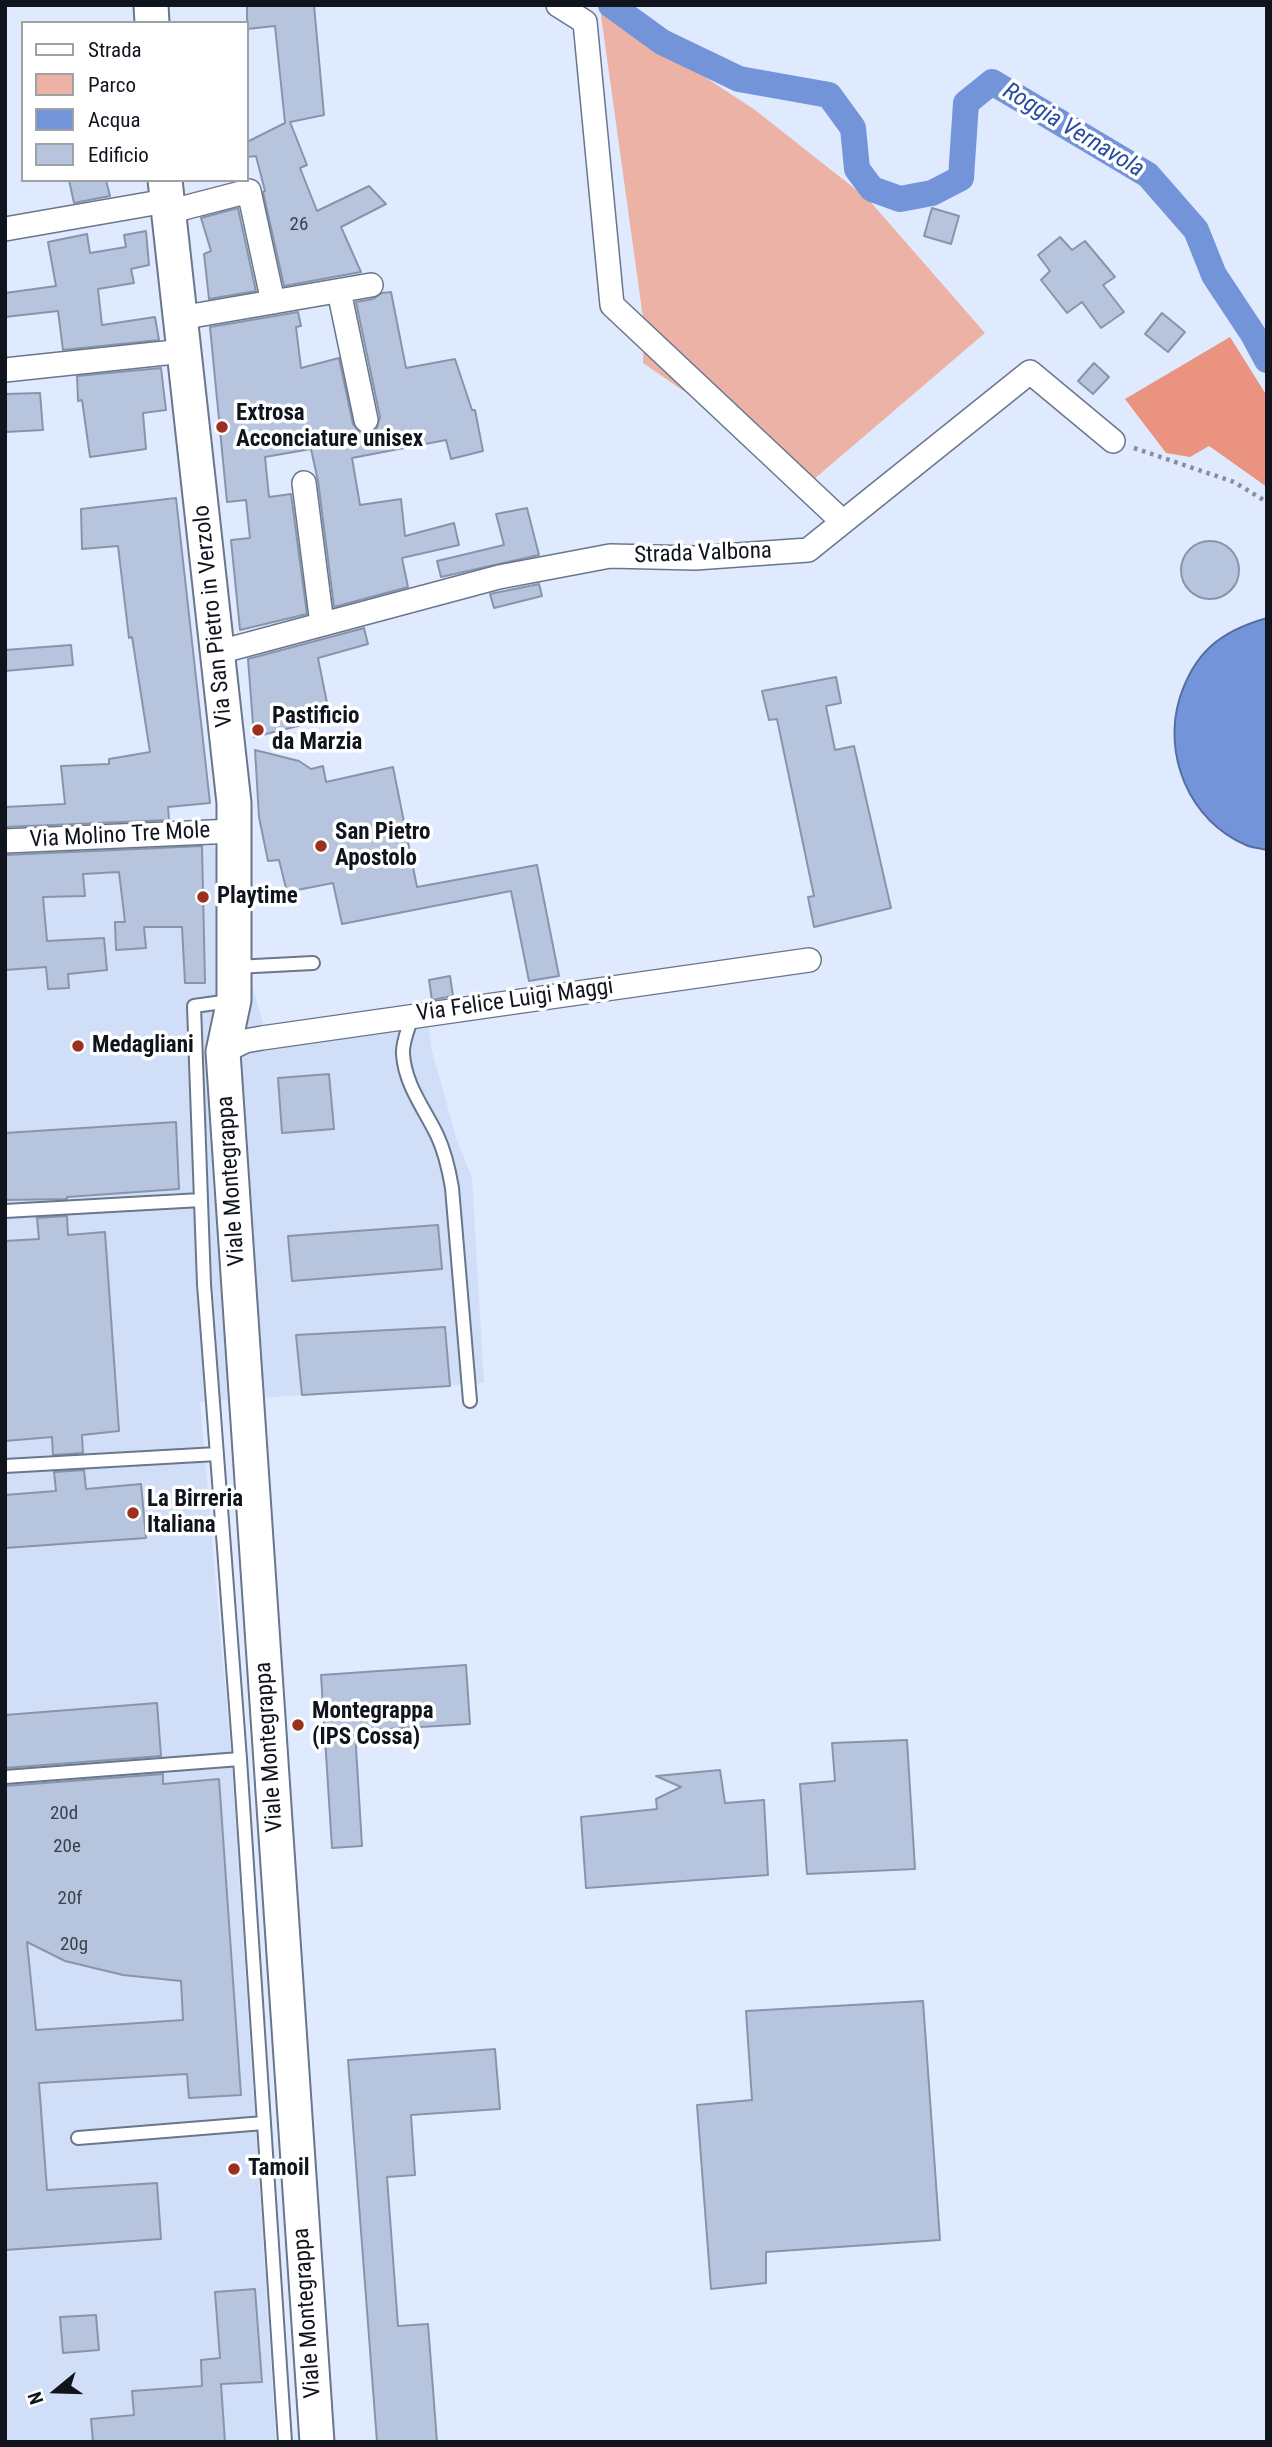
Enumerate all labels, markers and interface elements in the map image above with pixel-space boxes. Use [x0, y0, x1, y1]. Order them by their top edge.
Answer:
legend [21, 21, 248, 182]
text: Strada [88, 38, 142, 62]
text: Parco [88, 73, 136, 97]
water label: Roggia Vernavola [997, 78, 1149, 184]
text: Acqua [88, 108, 141, 132]
text: Edificio [88, 143, 149, 167]
house number: 26 [290, 214, 308, 236]
place label: Extrosa Acconciature unisex [236, 400, 423, 454]
marker: Extrosa Acconciature unisex [214, 419, 230, 435]
street label: Via San Pietro in Verzolo [189, 504, 239, 728]
street label: Strada Valbona [634, 538, 772, 570]
place label: Pastificio da Marzia [272, 703, 362, 757]
marker: Pastificio da Marzia [250, 722, 266, 738]
street label: Via Molino Tre Mole [29, 817, 211, 855]
place label: San Pietro Apostolo [335, 819, 430, 873]
marker: San Pietro Apostolo [313, 838, 329, 854]
place label: Playtime [217, 883, 298, 911]
marker: Playtime [195, 889, 211, 905]
street label: Via Felice Luigi Maggi [415, 974, 615, 1028]
place label: Medagliani [92, 1032, 194, 1060]
marker: Medagliani [70, 1038, 86, 1054]
street label: Viale Montegrappa [212, 1095, 252, 1267]
place label: La Birreria Italiana [147, 1486, 243, 1540]
marker: La Birreria Italiana [125, 1505, 141, 1521]
street label: Viale Montegrappa [250, 1661, 290, 1833]
place label: Montegrappa (IPS Cossa) [312, 1698, 434, 1752]
marker: Montegrappa (IPS Cossa) [290, 1717, 306, 1733]
house number: 20d [50, 1803, 78, 1825]
house number: 20e [53, 1836, 81, 1858]
house number: 20f [58, 1888, 82, 1910]
house number: 20g [60, 1934, 88, 1956]
place label: Tamoil [248, 2155, 310, 2183]
marker: Tamoil [226, 2161, 242, 2177]
street label: Viale Montegrappa [288, 2227, 328, 2399]
north arrow [21, 2356, 91, 2426]
text: N [23, 2389, 48, 2407]

